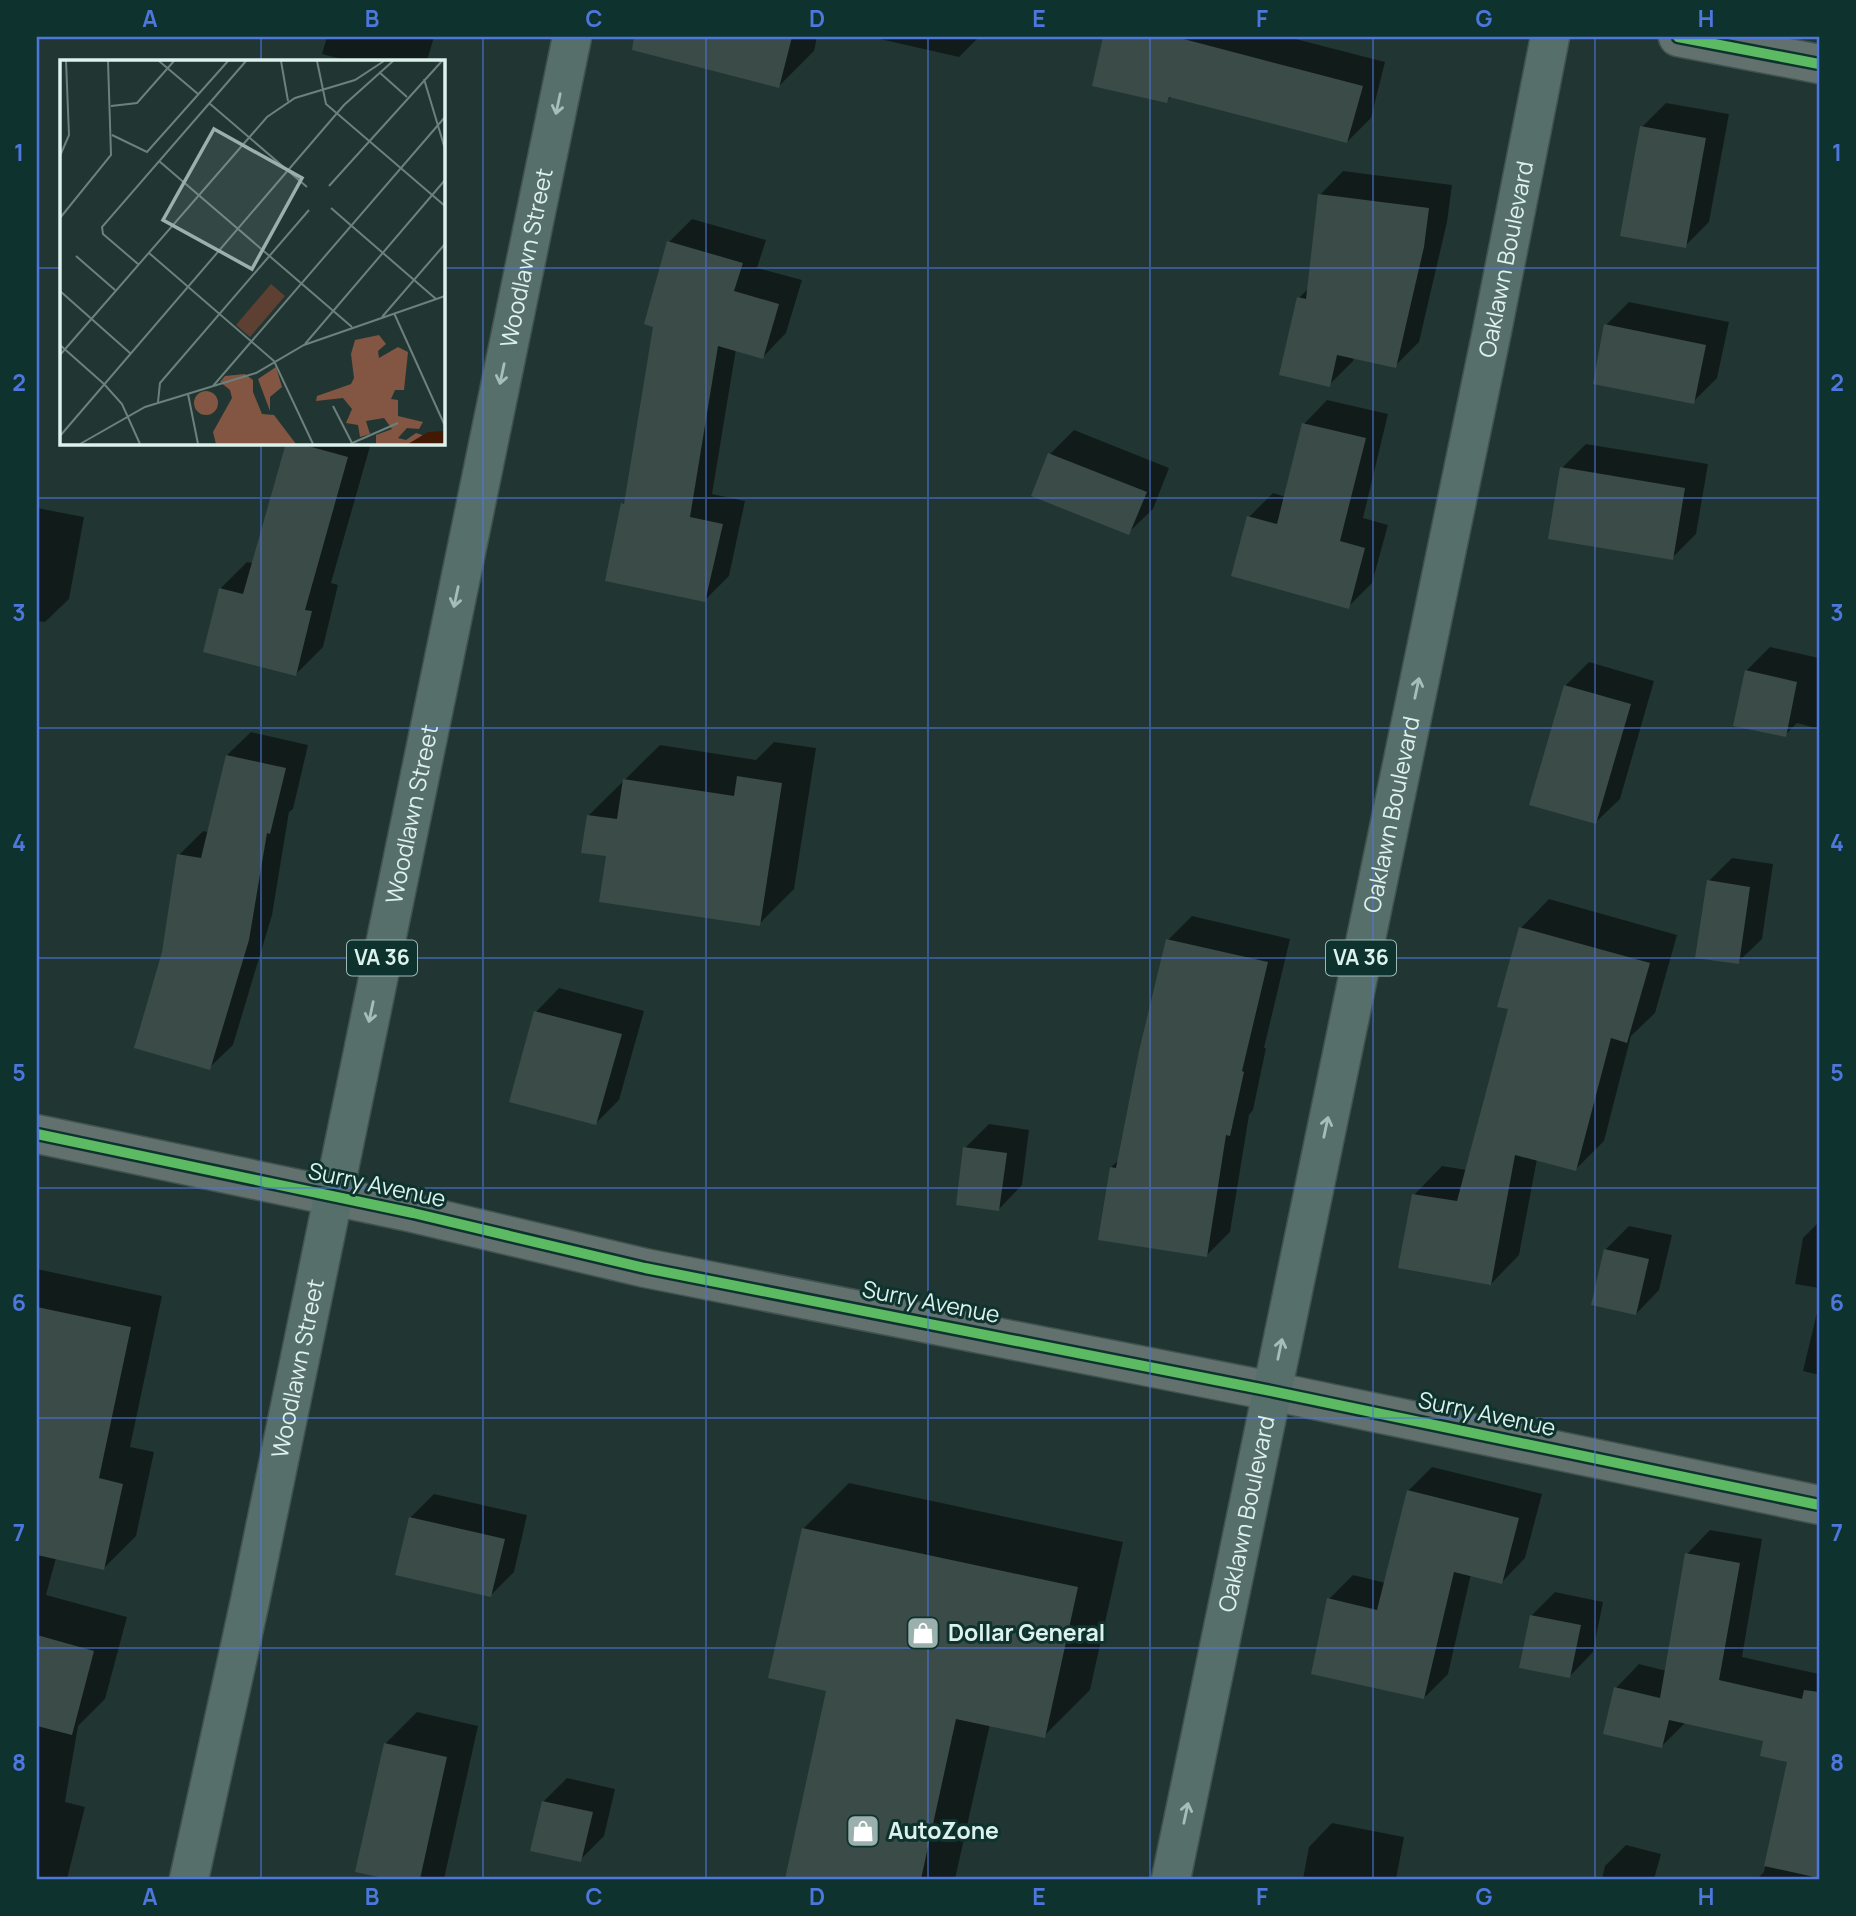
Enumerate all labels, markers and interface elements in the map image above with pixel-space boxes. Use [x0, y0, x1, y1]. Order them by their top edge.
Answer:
text: A [142, 2, 158, 34]
text: B [365, 2, 379, 34]
text: C [586, 2, 603, 34]
text: D [809, 2, 825, 34]
text: E [1032, 2, 1046, 34]
text: F [1256, 2, 1268, 34]
text: G [1476, 2, 1493, 34]
text: H [1698, 2, 1714, 34]
inset map [60, 60, 444, 444]
one-way arrow [551, 92, 565, 115]
text: 1 [14, 136, 24, 168]
text: 1 [1832, 136, 1842, 168]
street label: Oaklawn Boulevard [1470, 158, 1540, 360]
street label: Woodlawn Street [492, 165, 560, 350]
one-way arrow [495, 362, 509, 385]
text: 2 [12, 366, 26, 398]
text: 2 [1830, 366, 1844, 398]
one-way arrow [449, 585, 463, 608]
text: 3 [12, 596, 26, 628]
text: 3 [1830, 596, 1844, 628]
one-way arrow [1411, 677, 1425, 700]
street label: Oaklawn Boulevard [1355, 713, 1427, 915]
street label: Woodlawn Street [377, 721, 445, 906]
text: 4 [12, 826, 26, 858]
text: 4 [1830, 826, 1844, 858]
road number: VA 36 [347, 940, 417, 976]
road number: VA 36 [1326, 940, 1396, 976]
one-way arrow [363, 1000, 377, 1023]
text: 5 [12, 1056, 26, 1088]
text: 5 [1830, 1056, 1844, 1088]
one-way arrow [1320, 1116, 1334, 1139]
street label: Surry Avenue [306, 1154, 449, 1214]
street label: Surry Avenue [860, 1272, 1003, 1330]
street label: Woodlawn Street [263, 1276, 331, 1461]
text: 6 [12, 1286, 26, 1318]
text: 6 [1830, 1286, 1844, 1318]
one-way arrow [1273, 1338, 1287, 1361]
street label: Surry Avenue [1416, 1383, 1559, 1443]
street label: Oaklawn Boulevard [1210, 1413, 1282, 1615]
text: 7 [13, 1516, 25, 1548]
text: 7 [1831, 1516, 1843, 1548]
shop icon: Dollar General [904, 1614, 942, 1652]
place label: Dollar General [948, 1616, 1105, 1648]
text: 8 [12, 1746, 26, 1778]
text: 8 [1830, 1746, 1844, 1778]
one-way arrow [1180, 1802, 1193, 1824]
shop icon: AutoZone [844, 1812, 882, 1850]
place label: AutoZone [888, 1814, 999, 1846]
text: A [142, 1880, 158, 1912]
text: B [365, 1880, 379, 1912]
text: C [586, 1880, 603, 1912]
text: D [809, 1880, 825, 1912]
text: E [1032, 1880, 1046, 1912]
text: F [1256, 1880, 1268, 1912]
text: G [1476, 1880, 1493, 1912]
text: H [1698, 1880, 1714, 1912]

